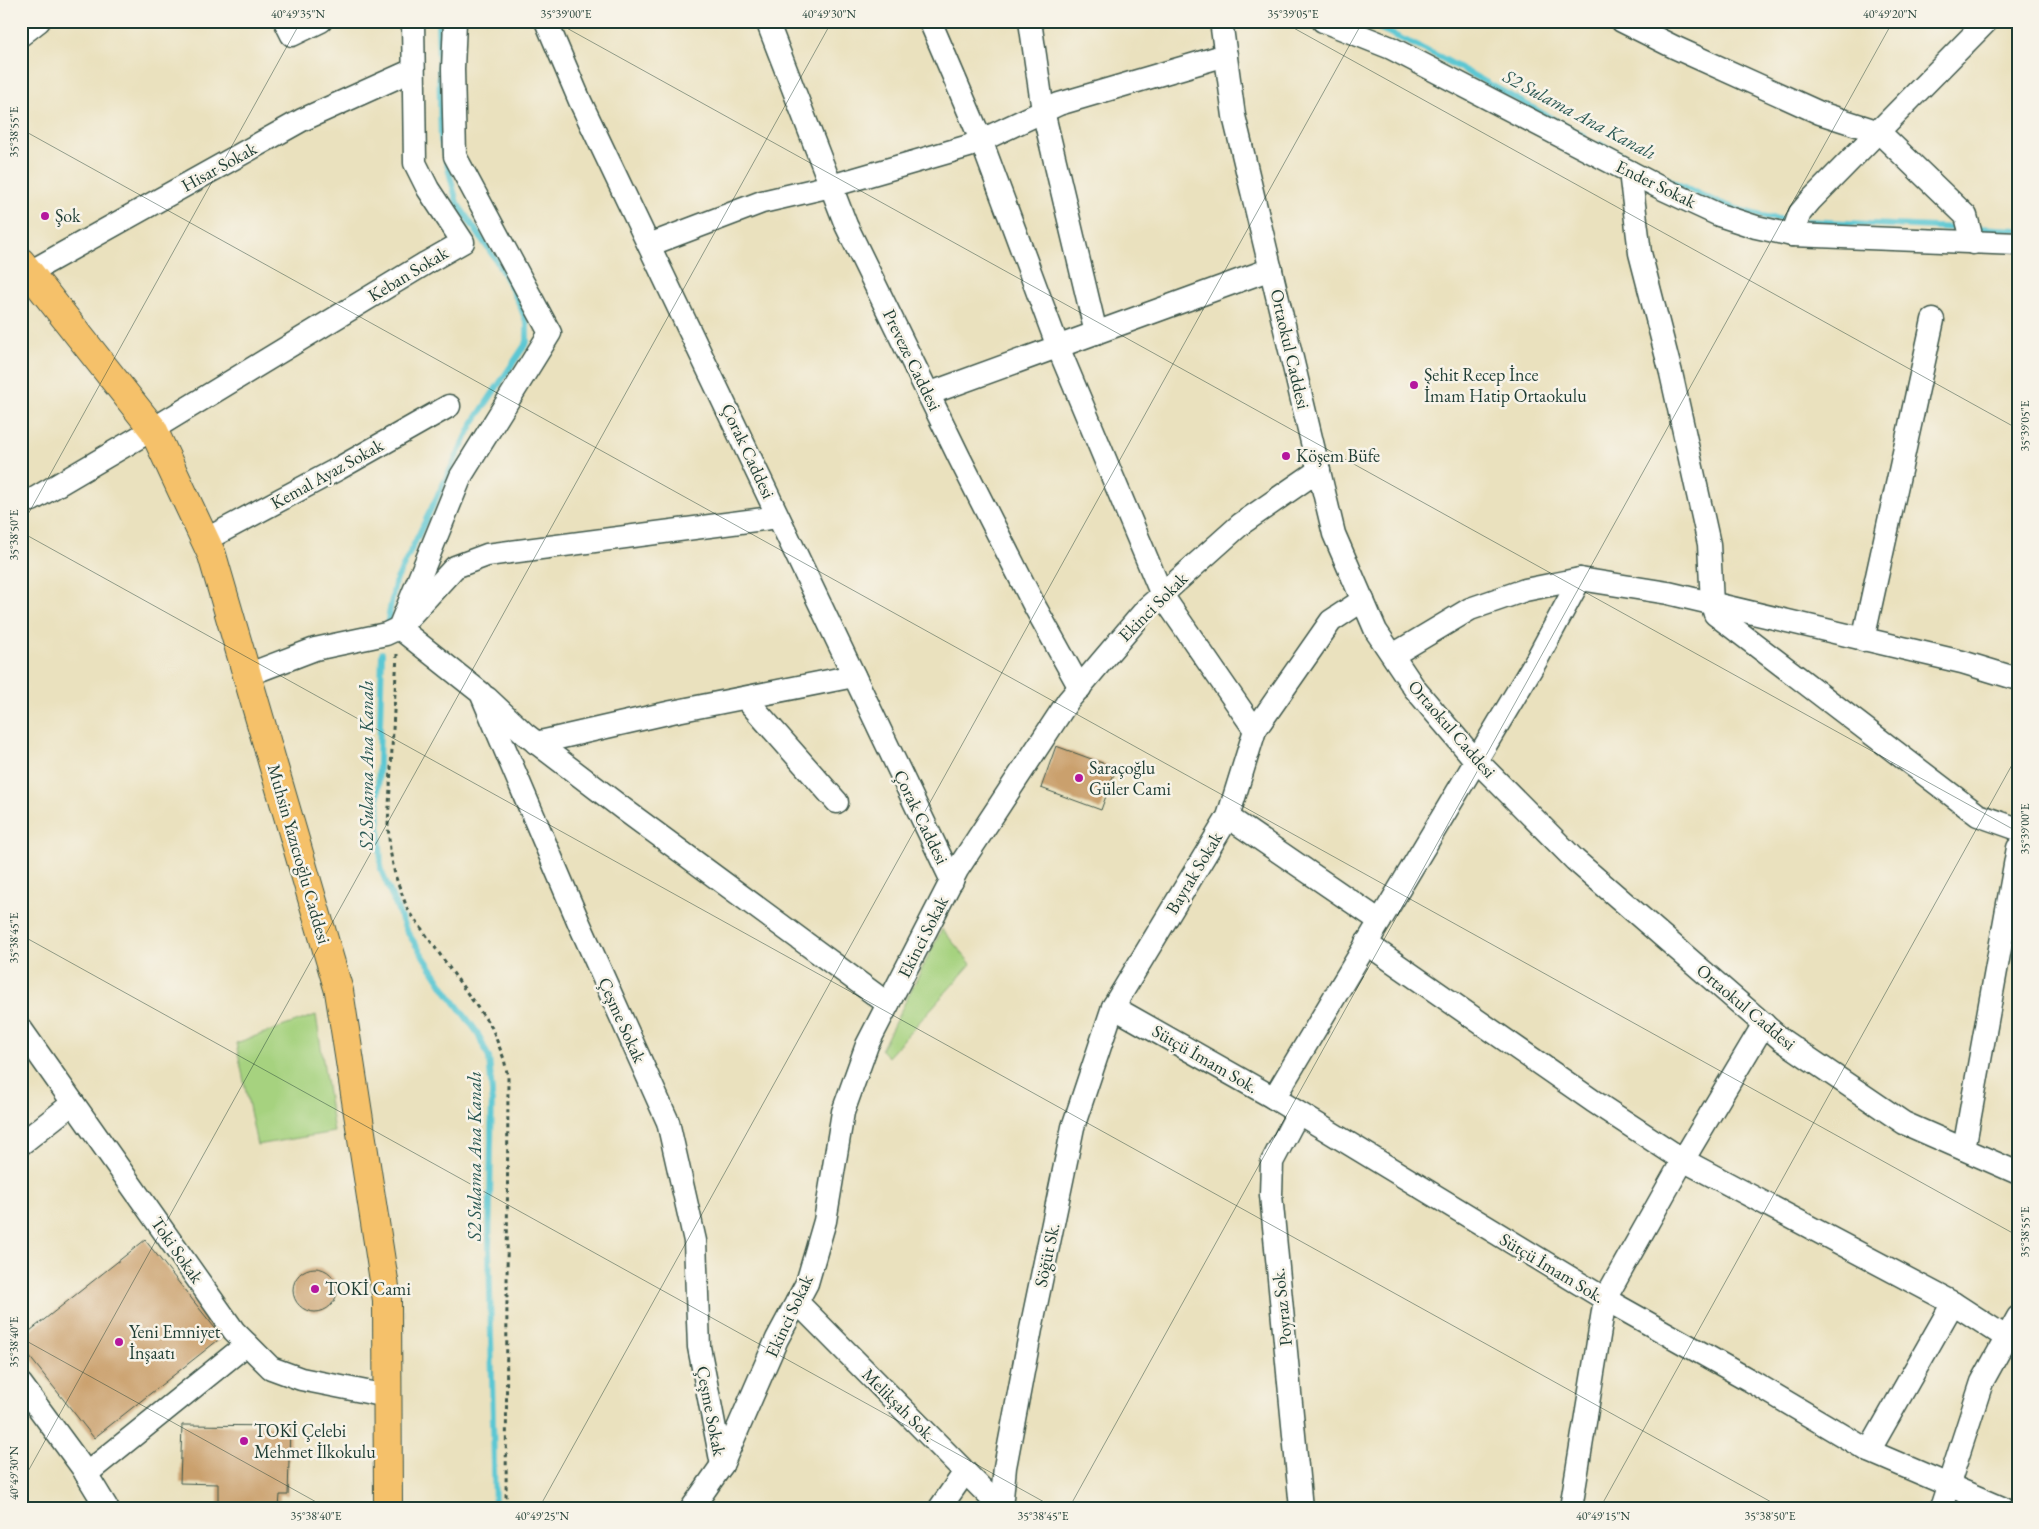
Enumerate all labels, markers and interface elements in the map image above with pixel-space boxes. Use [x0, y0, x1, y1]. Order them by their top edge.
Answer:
text: 40°49'35"N [271, 6, 325, 22]
text: 35°39'00"E [540, 6, 592, 22]
text: 40°49'30"N [802, 6, 856, 22]
text: 35°39'05"E [1267, 6, 1319, 22]
text: 40°49'20"N [1863, 6, 1917, 22]
water label: S2 Sulama Ana Kanalı [1498, 63, 1661, 165]
text: 35°38'55"E [6, 106, 22, 158]
street label: Hisar Sokak [177, 136, 261, 197]
street label: Ender Sokak [1612, 154, 1701, 213]
place label: Şok [55, 204, 81, 227]
marker: Şok [39, 210, 51, 222]
street label: Keban Sokak [363, 240, 453, 306]
street label: Ortaokul Caddesi [1266, 287, 1316, 412]
street label: Preveze Caddesi [878, 305, 947, 415]
place label: Şehit Recep İnce İmam Hatip Ortaokulu [1424, 363, 1587, 407]
marker: Şehit Recep İnce İmam Hatip Ortaokulu [1408, 379, 1420, 391]
street label: Çorak Caddesi [716, 400, 781, 503]
text: 35°39'05"E [2017, 400, 2033, 452]
street label: Kemal Ayaz Sokak [266, 433, 388, 514]
place label: Köşem Büfe [1296, 444, 1380, 467]
marker: Köşem Büfe [1280, 450, 1292, 462]
text: 35°38'50"E [6, 509, 22, 561]
street label: Ekinci Sokak [1113, 567, 1193, 646]
street label: Ortaokul Caddesi [1404, 675, 1502, 783]
water label: S2 Sulama Ana Kanalı [354, 680, 379, 851]
place label: Saraçoğlu Güler Cami [1089, 756, 1172, 800]
street label: Muhsin Yazıcıoğlu Caddesi [263, 761, 336, 947]
street label: Çorak Caddesi [889, 766, 954, 868]
marker: Saraçoğlu Güler Cami [1073, 772, 1085, 784]
text: 35°39'00"E [2017, 803, 2033, 855]
street label: Bayrak Sokak [1160, 827, 1227, 918]
street label: Ekinci Sokak [892, 891, 953, 982]
text: 35°38'45"E [6, 912, 22, 964]
street label: Ortaokul Caddesi [1692, 958, 1801, 1055]
street label: Çeşme Sokak [593, 973, 652, 1067]
street label: Sütçü İmam Sok. [1148, 1019, 1262, 1098]
water label: S2 Sulama Ana Kanalı [462, 1071, 487, 1242]
text: 35°38'55"E [2017, 1206, 2033, 1258]
street label: Toki Sokak [146, 1212, 209, 1288]
street label: Söğüt Sk. [1029, 1221, 1064, 1289]
street label: Sütçü İmam Sok. [1496, 1227, 1609, 1308]
street label: Poyraz Sok. [1266, 1267, 1297, 1347]
street label: Ekinci Sokak [759, 1270, 818, 1361]
place label: TOKİ Cami [325, 1277, 411, 1300]
marker: TOKİ Cami [309, 1283, 321, 1295]
text: 35°38'40"E [6, 1316, 22, 1368]
place label: Yeni Emniyet İnşaatı [129, 1320, 221, 1364]
marker: Yeni Emniyet İnşaatı [113, 1336, 125, 1348]
street label: Melikşah Sok. [857, 1363, 941, 1447]
street label: Çeşme Sokak [691, 1364, 732, 1458]
place label: TOKİ Çelebi Mehmet İlkokulu [254, 1419, 376, 1463]
marker: TOKİ Çelebi Mehmet İlkokulu [238, 1435, 250, 1447]
text: 40°49'30"N [6, 1446, 22, 1500]
text: 35°38'40"E [290, 1508, 342, 1524]
text: 40°49'25"N [515, 1508, 569, 1524]
text: 35°38'45"E [1017, 1508, 1069, 1524]
text: 40°49'15"N [1576, 1508, 1630, 1524]
text: 35°38'50"E [1744, 1508, 1796, 1524]

